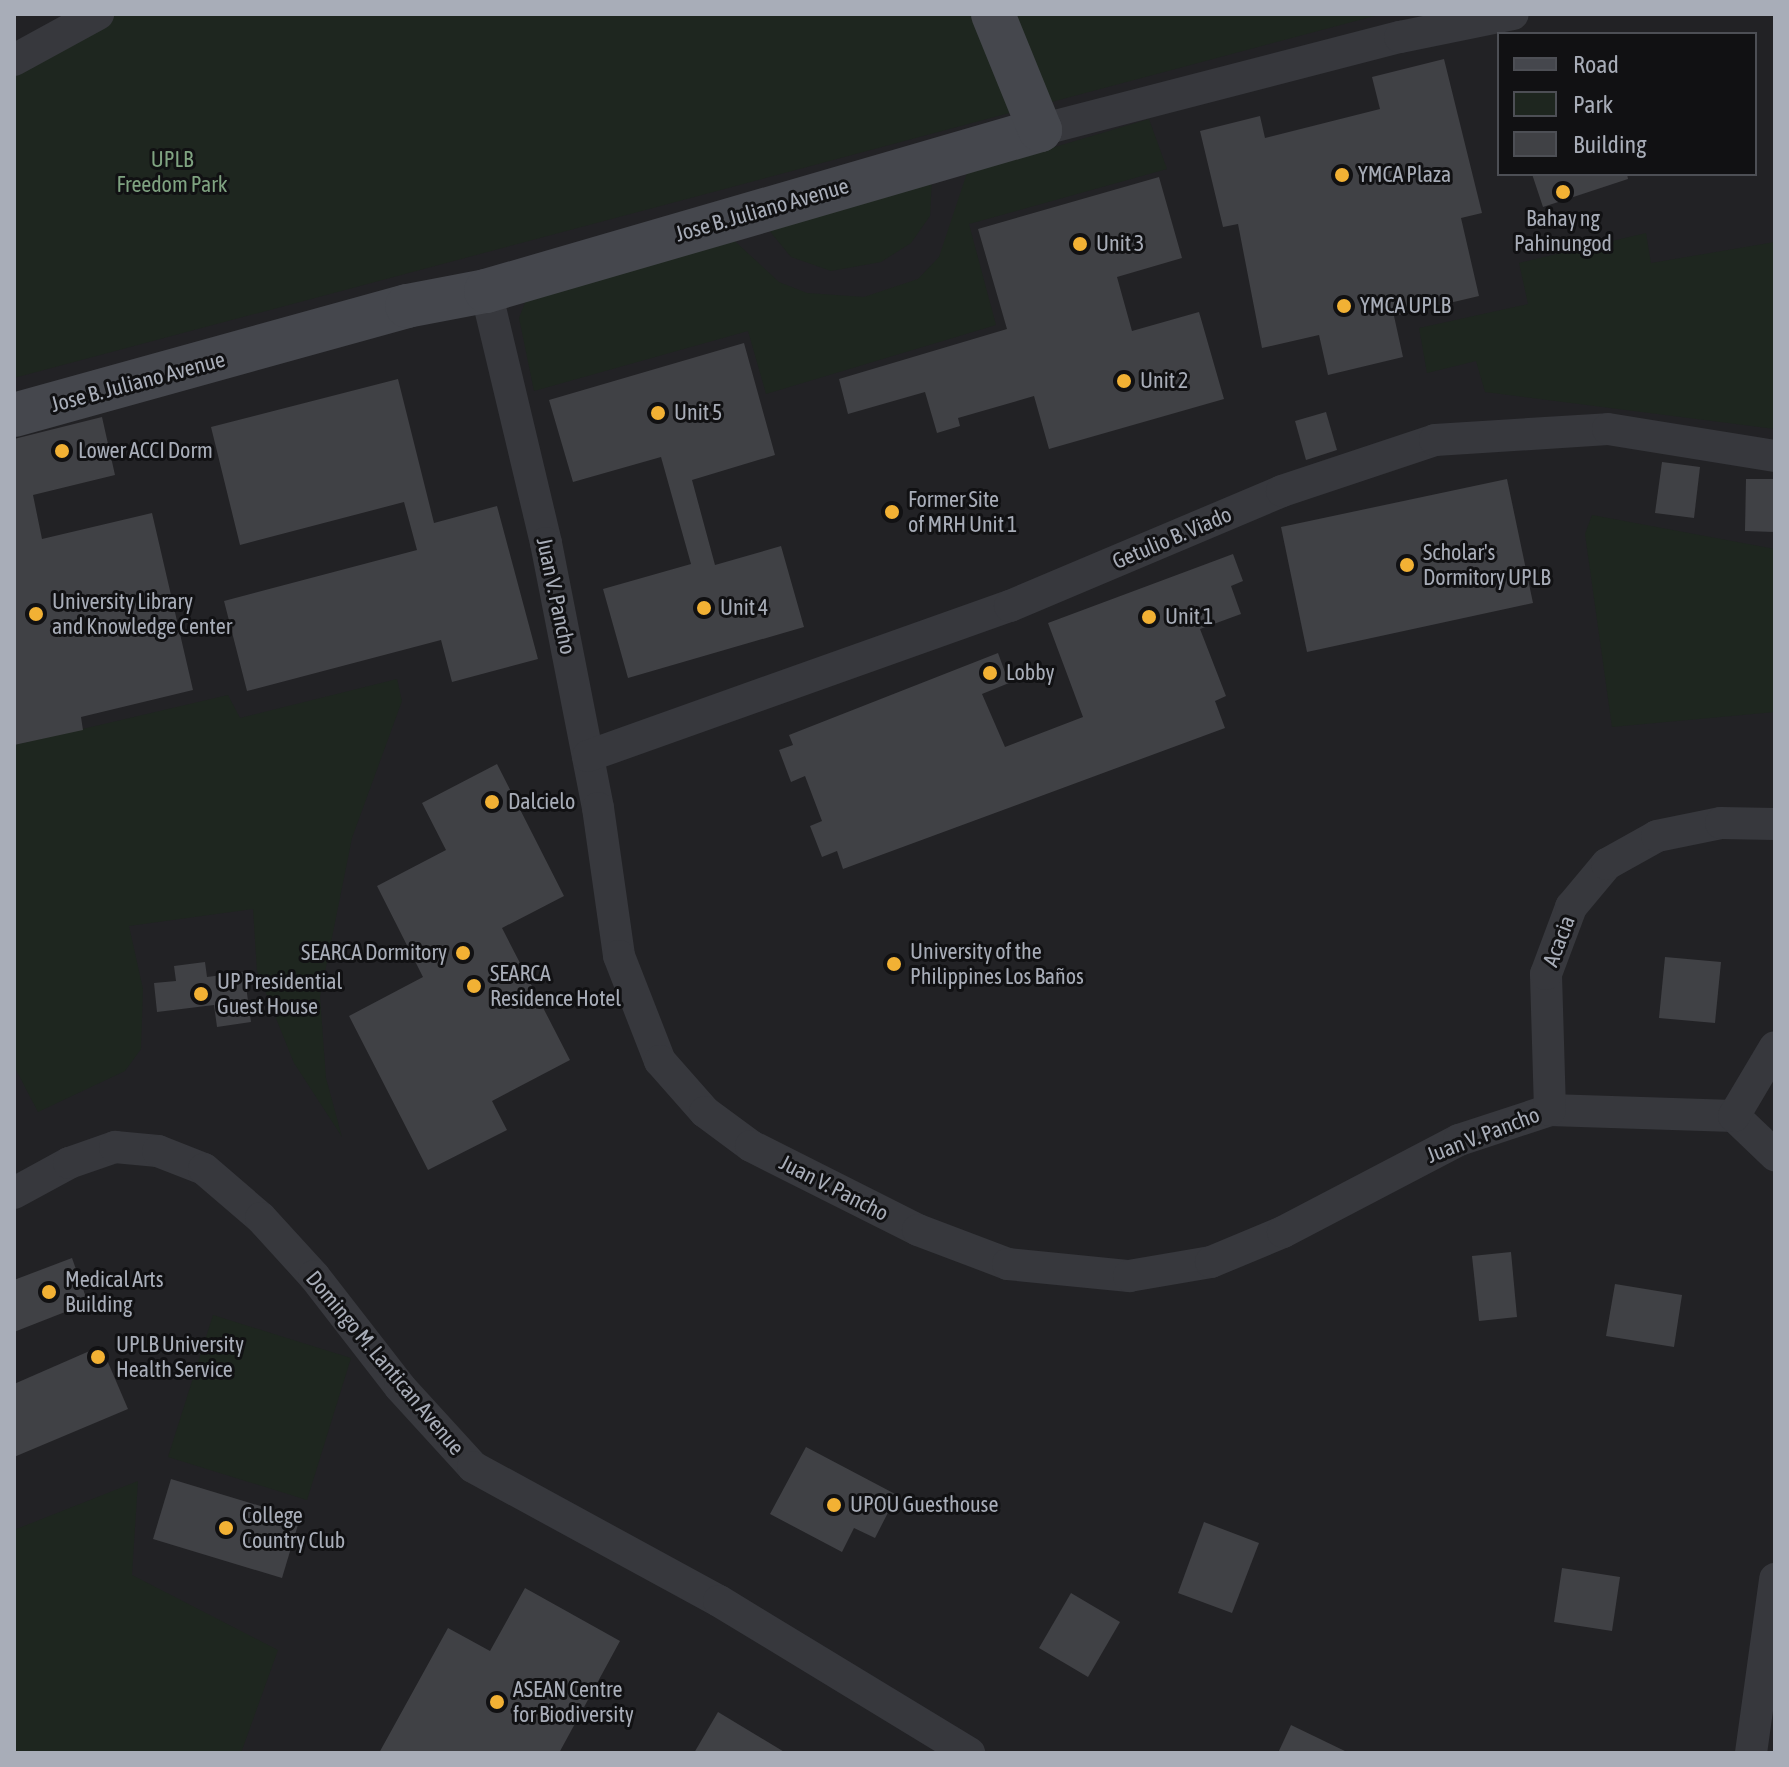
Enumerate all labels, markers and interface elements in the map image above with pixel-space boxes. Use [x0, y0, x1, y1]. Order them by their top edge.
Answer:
legend [1497, 32, 1757, 176]
text: Road [1573, 51, 1619, 78]
text: Park [1573, 91, 1613, 118]
text: Building [1573, 131, 1646, 158]
park label: UPLB Freedom Park [116, 146, 228, 198]
place label: YMCA Plaza [1358, 162, 1451, 188]
marker: YMCA Plaza [1333, 166, 1351, 184]
street label: Jose B. Juliano Avenue [672, 173, 852, 247]
marker: Bahay ng Pahinungod [1554, 183, 1572, 201]
place label: Bahay ng Pahinungod [1514, 205, 1612, 256]
place label: Unit 3 [1096, 231, 1144, 257]
marker: Unit 3 [1071, 235, 1089, 253]
place label: YMCA UPLB [1360, 293, 1451, 319]
marker: YMCA UPLB [1335, 297, 1353, 315]
street label: Jose B. Juliano Avenue [48, 346, 228, 418]
place label: Unit 2 [1140, 368, 1188, 394]
marker: Unit 2 [1115, 372, 1133, 390]
place label: Unit 5 [674, 400, 722, 426]
marker: Unit 5 [649, 404, 667, 422]
place label: Lower ACCI Dorm [78, 438, 213, 464]
marker: Lower ACCI Dorm [53, 442, 71, 460]
place label: Former Site of MRH Unit 1 [908, 486, 1017, 538]
street label: Getulio B. Viado [1108, 501, 1236, 575]
marker: Former Site of MRH Unit 1 [883, 503, 901, 521]
street label: Juan V. Pancho [531, 535, 581, 657]
place label: Scholar's Dormitory UPLB [1423, 539, 1551, 590]
marker: Scholar's Dormitory UPLB [1398, 556, 1416, 574]
place label: University Library and Knowledge Center [52, 588, 232, 640]
place label: Unit 4 [720, 595, 768, 621]
marker: Unit 4 [695, 599, 713, 617]
place label: Unit 1 [1165, 604, 1213, 630]
marker: University Library and Knowledge Center [27, 605, 45, 623]
marker: Unit 1 [1140, 608, 1158, 626]
place label: Lobby [1006, 660, 1055, 686]
marker: Lobby [981, 664, 999, 682]
place label: Dalcielo [508, 789, 575, 815]
marker: Dalcielo [483, 793, 501, 811]
street label: Acacia [1537, 912, 1581, 970]
place label: University of the Philippines Los Baños [910, 938, 1084, 990]
place label: SEARCA Dormitory [301, 940, 447, 966]
marker: SEARCA Dormitory [454, 944, 472, 962]
marker: University of the Philippines Los Baños [885, 955, 903, 973]
place label: SEARCA Residence Hotel [490, 960, 621, 1012]
place label: UP Presidential Guest House [217, 968, 342, 1020]
marker: SEARCA Residence Hotel [465, 977, 483, 995]
marker: UP Presidential Guest House [192, 985, 210, 1003]
street label: Juan V. Pancho [1423, 1101, 1543, 1169]
street label: Juan V. Pancho [775, 1149, 893, 1227]
place label: Medical Arts Building [65, 1266, 163, 1318]
street label: Domingo M. Lantican Avenue [300, 1266, 470, 1460]
marker: Medical Arts Building [40, 1283, 58, 1301]
place label: UPLB University Health Service [116, 1331, 244, 1382]
marker: UPLB University Health Service [87, 1346, 109, 1368]
place label: UPOU Guesthouse [850, 1492, 998, 1518]
marker: UPOU Guesthouse [825, 1496, 843, 1514]
place label: College Country Club [242, 1502, 345, 1554]
marker: College Country Club [217, 1519, 235, 1537]
place label: ASEAN Centre for Biodiversity [513, 1676, 634, 1728]
marker: ASEAN Centre for Biodiversity [488, 1693, 506, 1711]

